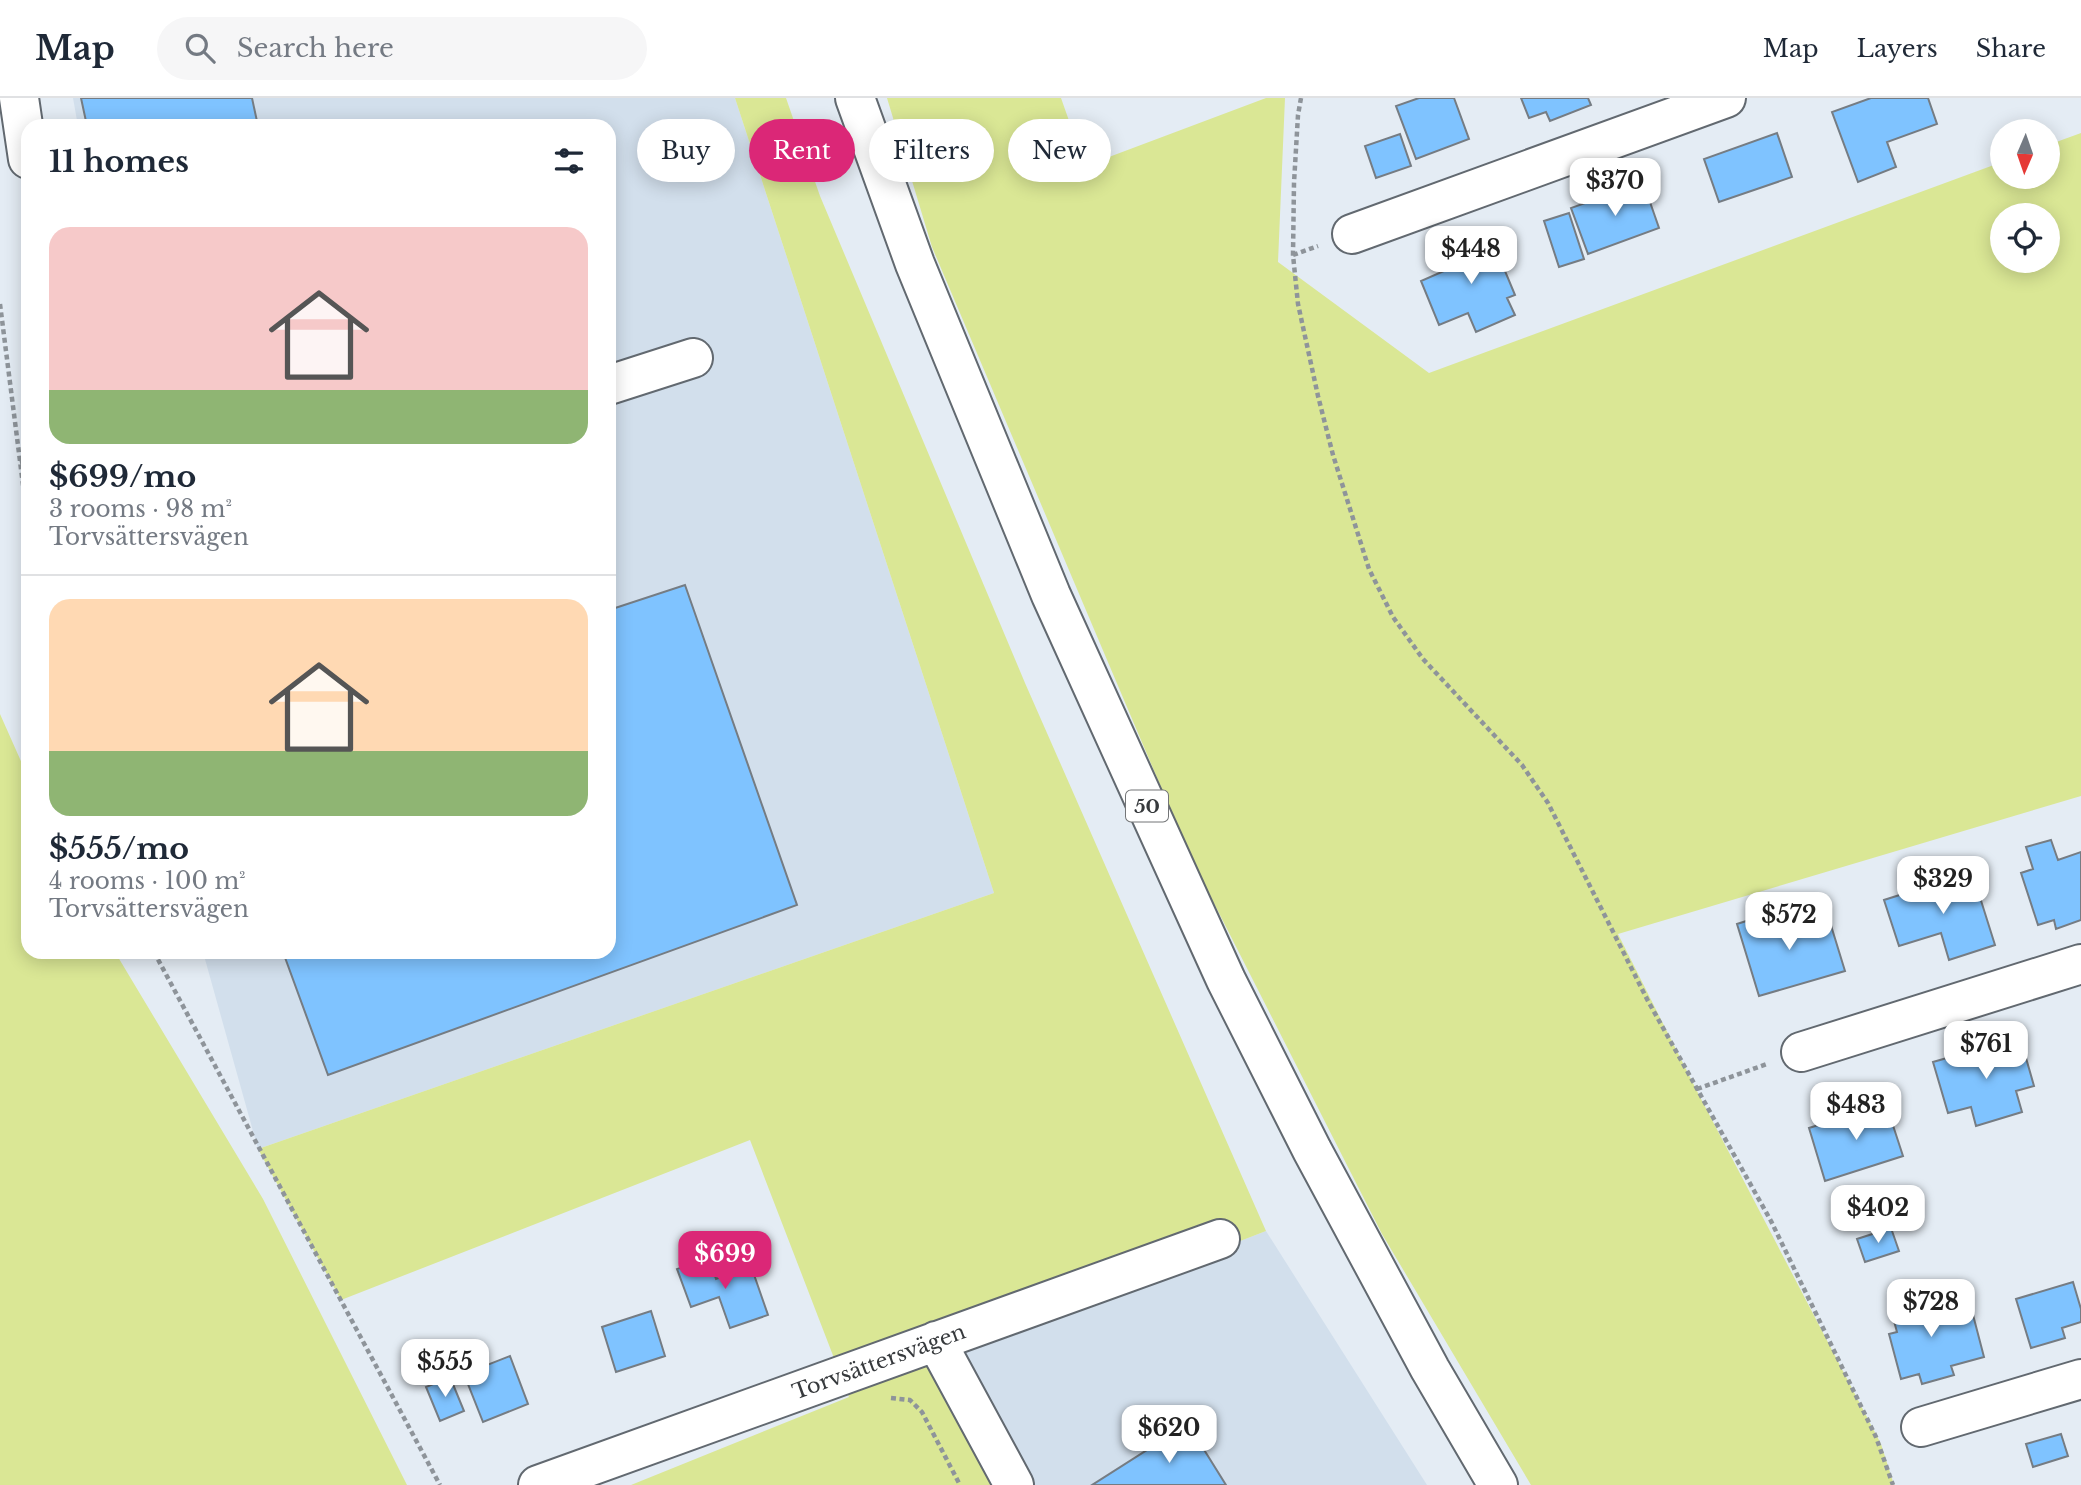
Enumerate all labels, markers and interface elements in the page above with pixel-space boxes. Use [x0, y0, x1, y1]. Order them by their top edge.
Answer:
search box [157, 17, 647, 80]
text: Map [35, 28, 115, 69]
icon: search [181, 29, 219, 67]
text: Search here [237, 32, 394, 64]
text: Map [1763, 34, 1819, 63]
text: Layers [1857, 34, 1938, 63]
text: Share [1976, 34, 2046, 63]
chip: Buy [637, 119, 735, 182]
chip: Rent [749, 119, 855, 182]
chip: Filters [869, 119, 994, 182]
chip: New [1008, 119, 1111, 182]
north arrow [1990, 119, 2060, 189]
map controls [1990, 119, 2060, 273]
icon: filters [550, 142, 588, 180]
text: 11 homes [49, 143, 189, 180]
pin: $370 [1574, 158, 1656, 218]
text: $370 [1586, 167, 1644, 195]
button: locate [1990, 203, 2060, 273]
pin: $448 [1430, 226, 1512, 286]
text: $448 [1441, 235, 1501, 263]
icon: home [256, 272, 382, 398]
text: $699/mo [49, 458, 196, 495]
text: 3 rooms · 98 m² [49, 495, 232, 523]
text: Torvsättersvägen [49, 523, 249, 551]
icon: home [256, 644, 382, 770]
road number: 50 [1126, 790, 1168, 821]
text: $555/mo [49, 830, 189, 867]
pin: $329 [1902, 856, 1984, 916]
text: $329 [1913, 865, 1973, 893]
text: 4 rooms · 100 m² [49, 867, 246, 895]
pin: $572 [1748, 892, 1830, 952]
text: Torvsättersvägen [49, 895, 249, 923]
text: $572 [1761, 901, 1817, 929]
pin: $761 [1945, 1021, 2027, 1081]
text: $761 [1960, 1030, 2012, 1058]
pin: $483 [1815, 1082, 1897, 1142]
text: $483 [1826, 1091, 1886, 1119]
pin: $402 [1837, 1186, 1919, 1245]
text: $402 [1847, 1194, 1909, 1222]
pin: $699 [684, 1232, 766, 1291]
text: $699 [694, 1240, 756, 1268]
pin: $728 [1890, 1280, 1972, 1339]
text: $728 [1903, 1288, 1959, 1316]
street label: Torvsättersvägen [789, 1319, 969, 1405]
pin: $555 [404, 1340, 486, 1399]
text: $555 [417, 1348, 473, 1376]
pin: $620 [1128, 1406, 1210, 1465]
text: $620 [1138, 1414, 1200, 1442]

